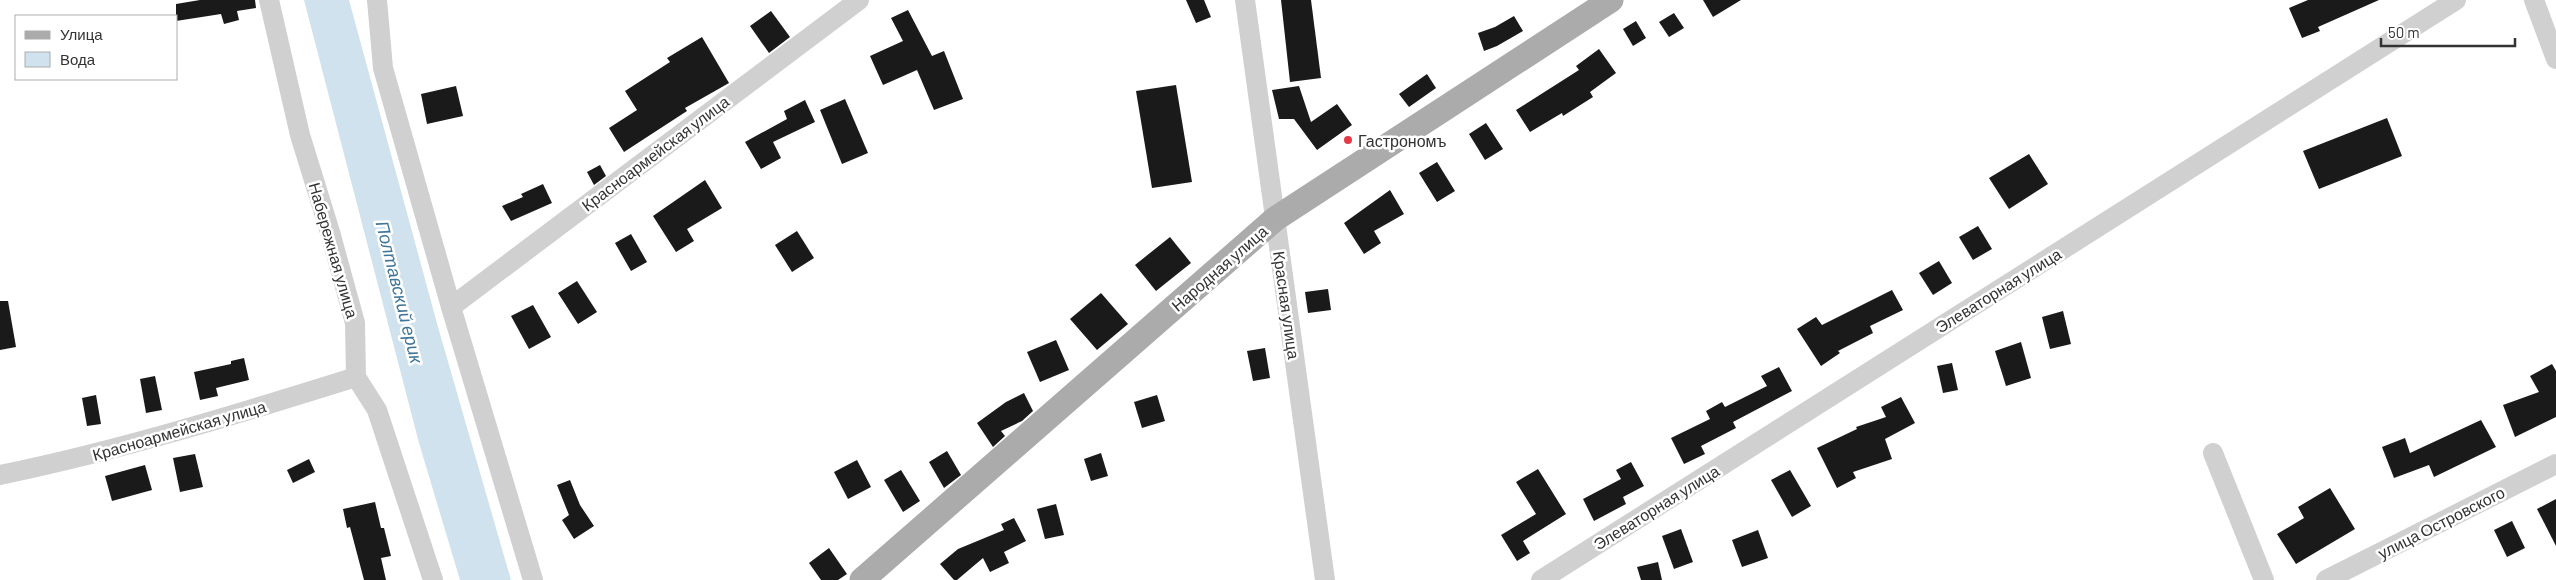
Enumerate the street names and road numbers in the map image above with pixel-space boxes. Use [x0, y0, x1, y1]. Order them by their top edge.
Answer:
street label: Красноармейская улица [578, 91, 733, 215]
street label: Набережная улица [306, 180, 362, 320]
street label: Народная улица [1167, 221, 1271, 315]
street label: Элеваторная улица [1932, 244, 2064, 336]
street label: Красная улица [1270, 250, 1304, 360]
street label: Красноармейская улица [90, 396, 268, 464]
street label: Элеваторная улица [1590, 461, 1722, 553]
street label: улица Островского [2375, 482, 2508, 562]

